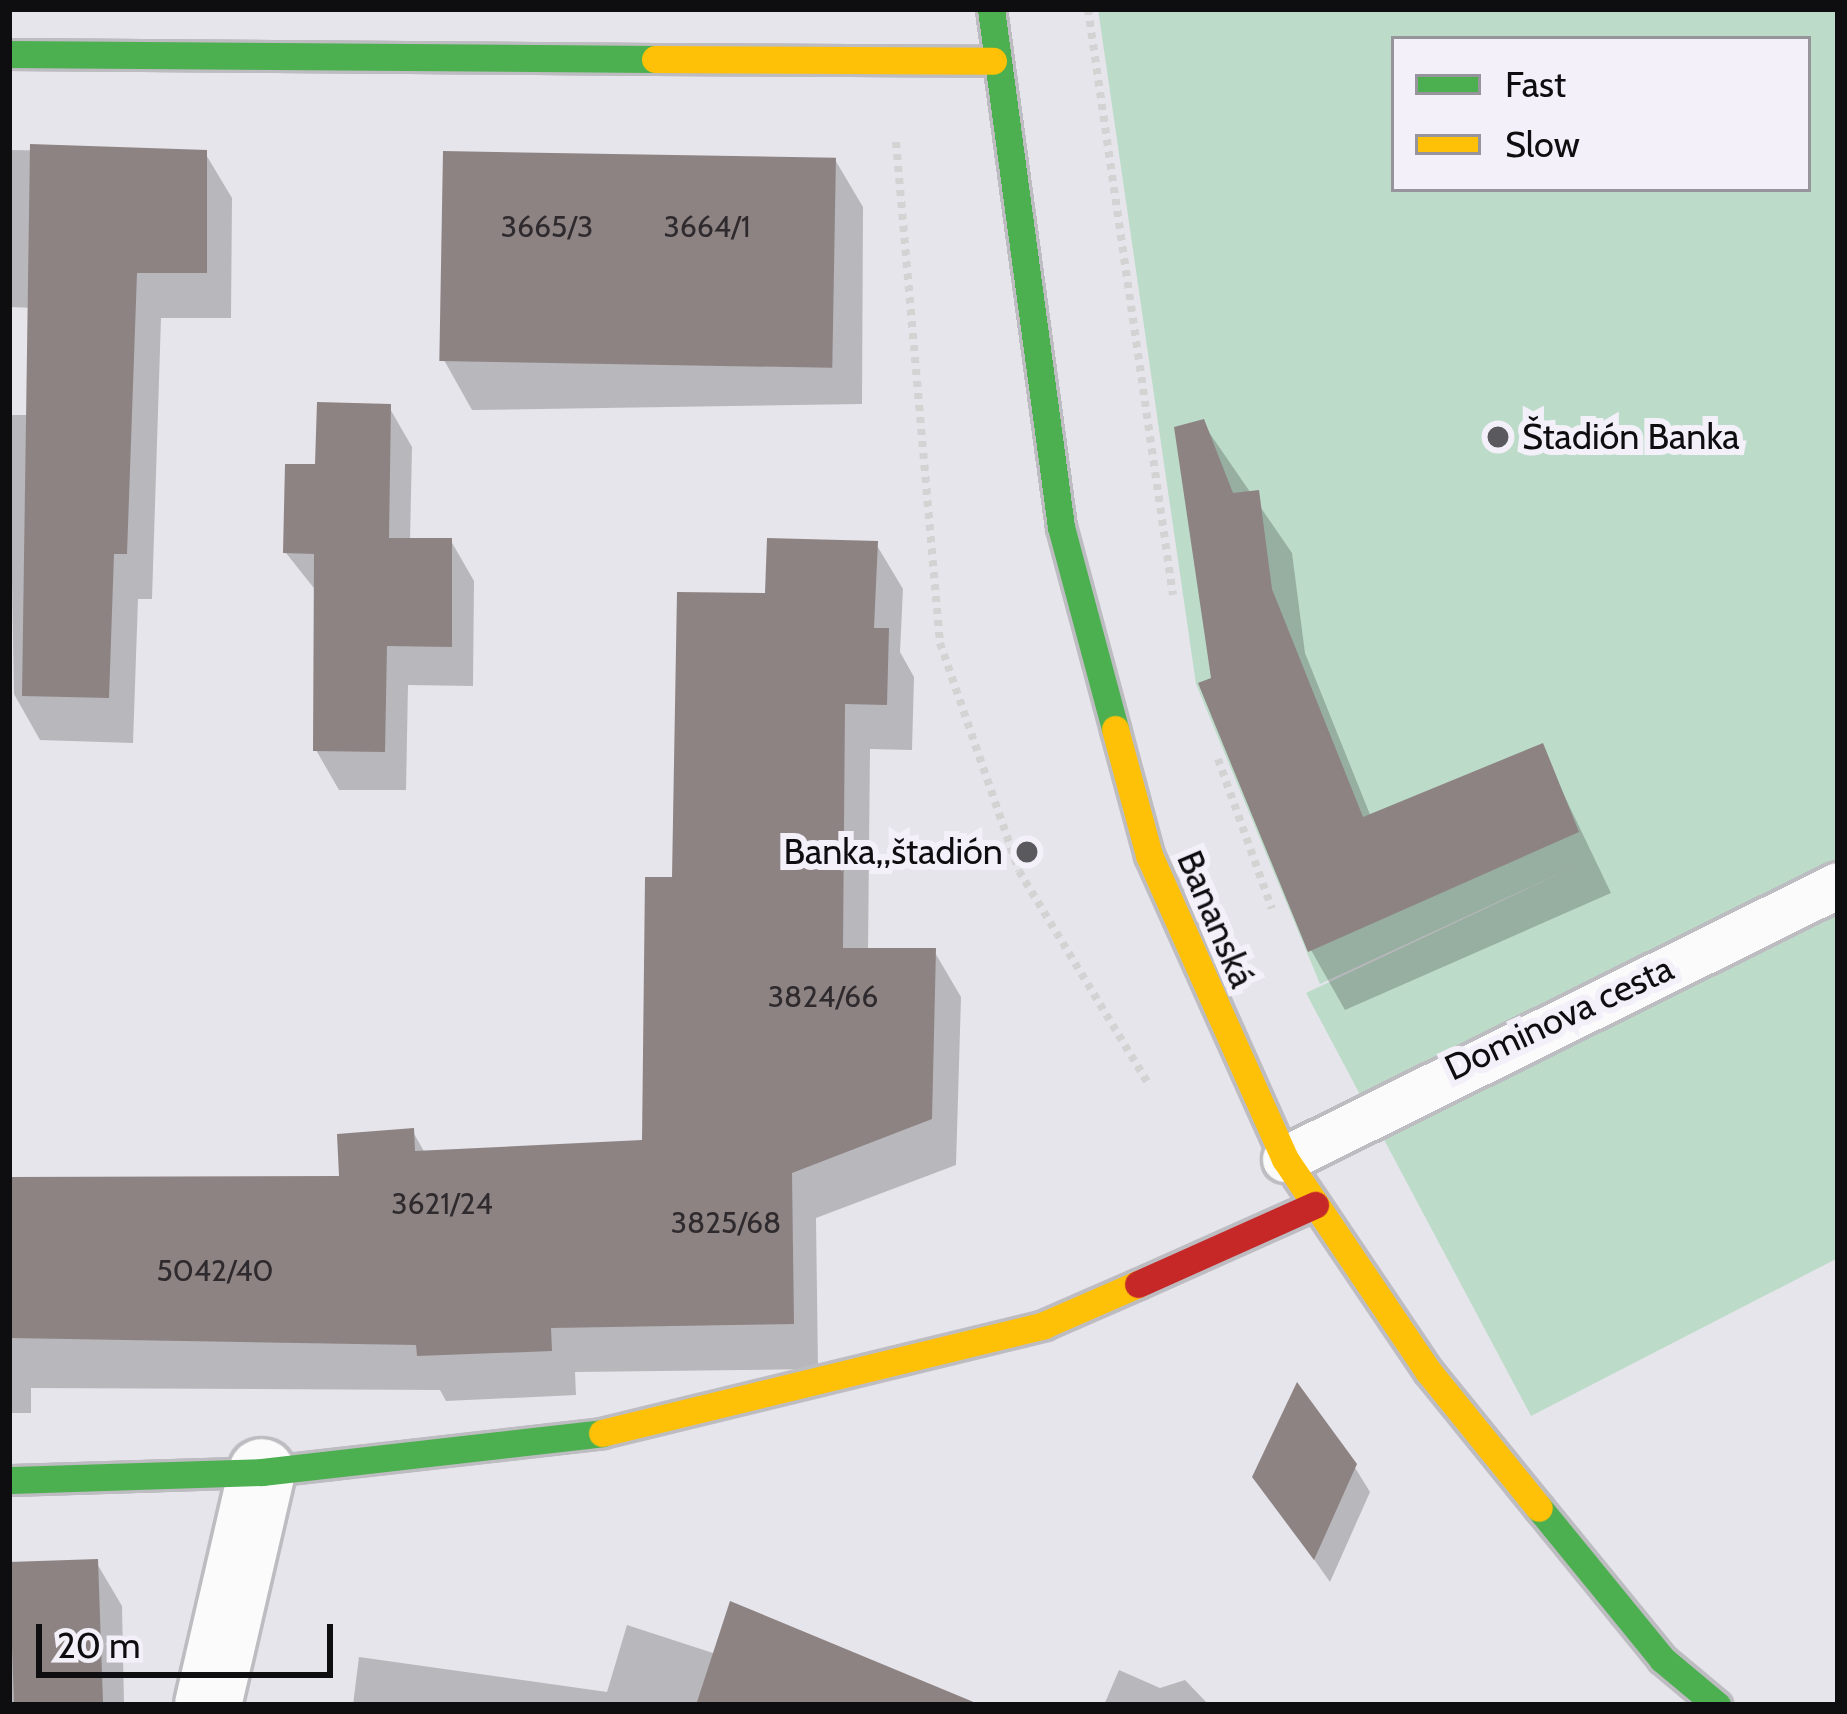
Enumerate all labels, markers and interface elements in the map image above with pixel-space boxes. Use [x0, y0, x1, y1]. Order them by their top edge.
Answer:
legend [1391, 36, 1811, 192]
text: Fast [1505, 62, 1566, 106]
text: Slow [1505, 122, 1580, 166]
house number: 3665/3 [501, 209, 593, 245]
house number: 3664/1 [663, 209, 751, 245]
place label: Štadión Banka [1522, 415, 1740, 459]
marker: Štadión Banka [1485, 424, 1511, 450]
place label: Banka,,štadión [783, 830, 1003, 874]
marker: Banka,,štadión [1014, 839, 1040, 865]
street label: Bananská [1168, 844, 1264, 994]
street label: Dominova cesta [1438, 946, 1680, 1090]
house number: 3824/66 [768, 979, 878, 1015]
house number: 3621/24 [391, 1186, 493, 1222]
house number: 3825/68 [671, 1205, 781, 1241]
house number: 5042/40 [156, 1253, 274, 1289]
scale bar [42, 1600, 339, 1674]
text: 20 m [57, 1623, 141, 1667]

